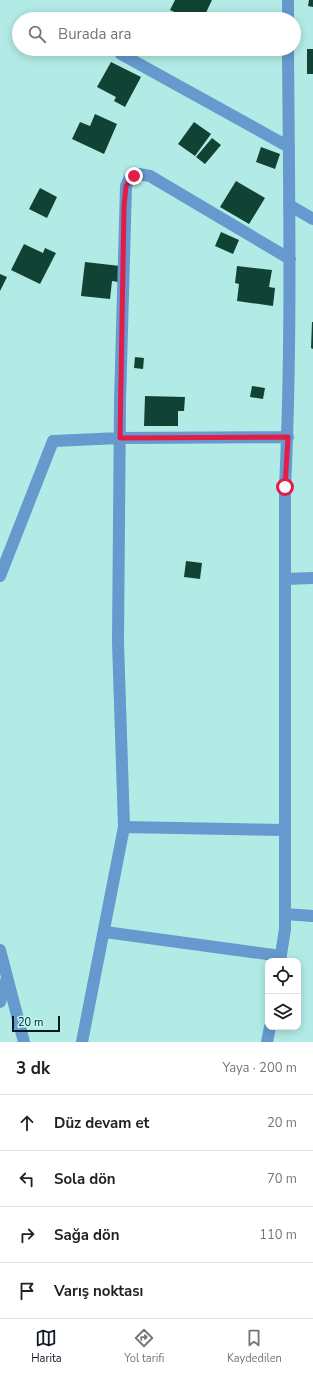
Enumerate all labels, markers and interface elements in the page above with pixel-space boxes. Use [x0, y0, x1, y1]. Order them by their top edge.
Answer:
search box [12, 12, 301, 56]
icon: search [26, 23, 48, 45]
text: Burada ara [58, 24, 132, 44]
route end [125, 167, 143, 185]
route start [276, 478, 294, 496]
map controls [265, 958, 301, 1030]
button: locate [265, 958, 301, 994]
button: layers [265, 994, 301, 1030]
scale bar [12, 1014, 60, 1033]
text: 20 m [18, 1015, 43, 1030]
text: 3 dk [16, 1057, 50, 1080]
text: Yaya · 200 m [222, 1059, 297, 1077]
icon: ahead [16, 1112, 38, 1134]
text: Düz devam et [54, 1113, 149, 1133]
text: 20 m [267, 1114, 297, 1132]
icon: left [16, 1168, 38, 1190]
text: Sola dön [54, 1169, 116, 1189]
text: 70 m [267, 1170, 297, 1188]
icon: right [16, 1224, 38, 1246]
text: Sağa dön [54, 1225, 119, 1245]
text: 110 m [259, 1226, 297, 1244]
icon: arrive [16, 1280, 38, 1302]
text: Varış noktası [54, 1281, 143, 1301]
tab: Harita [31, 1327, 62, 1366]
tab: Yol tarifi [124, 1327, 164, 1366]
tab: Kaydedilen [227, 1327, 282, 1366]

